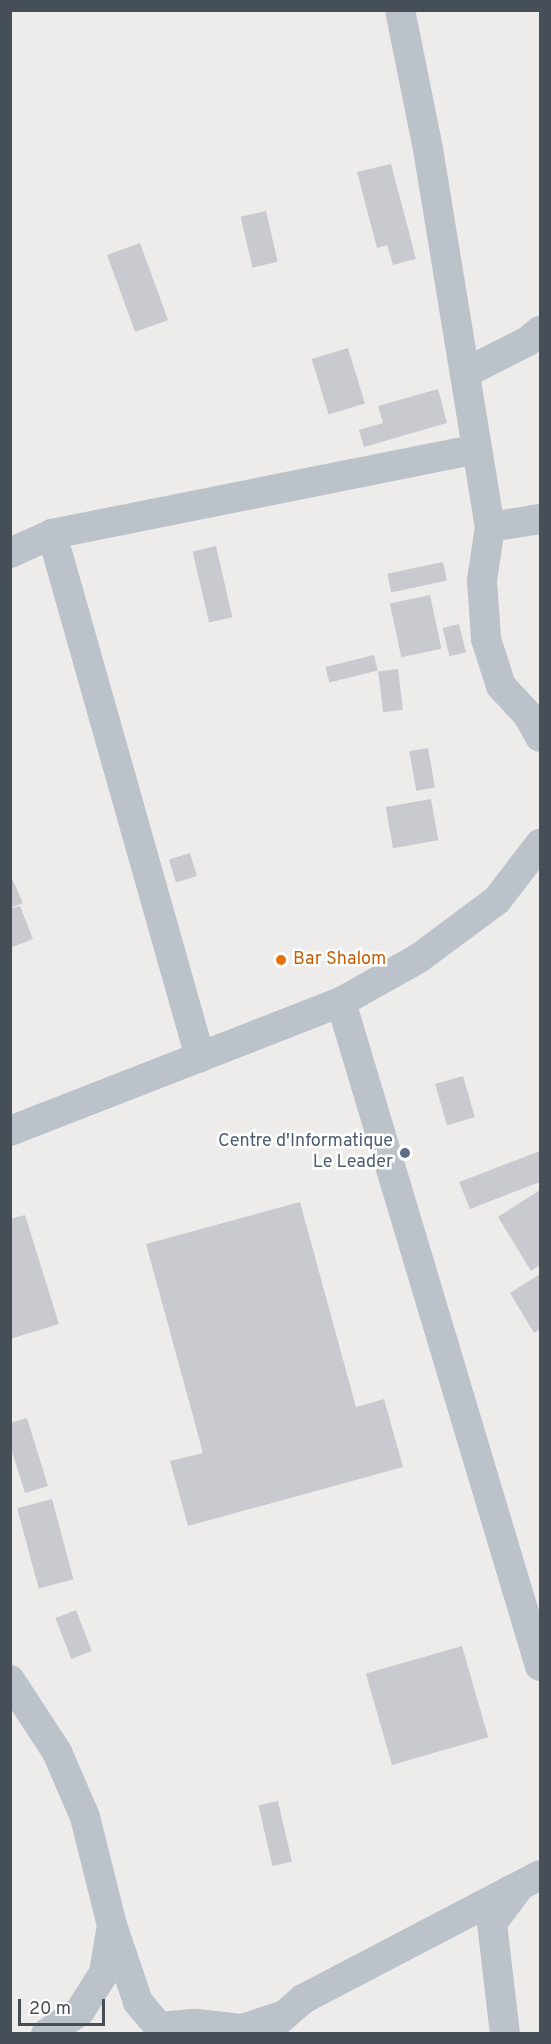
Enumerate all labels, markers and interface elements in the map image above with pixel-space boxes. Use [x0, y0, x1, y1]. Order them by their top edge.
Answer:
place label: Bar Shalom [293, 949, 386, 971]
marker: Bar Shalom [274, 953, 288, 967]
place label: Centre d'Informatique Le Leader [218, 1132, 393, 1174]
marker: Centre d'Informatique Le Leader [398, 1146, 412, 1160]
scale bar [21, 1987, 108, 2025]
text: 20 m [29, 1998, 71, 2021]

